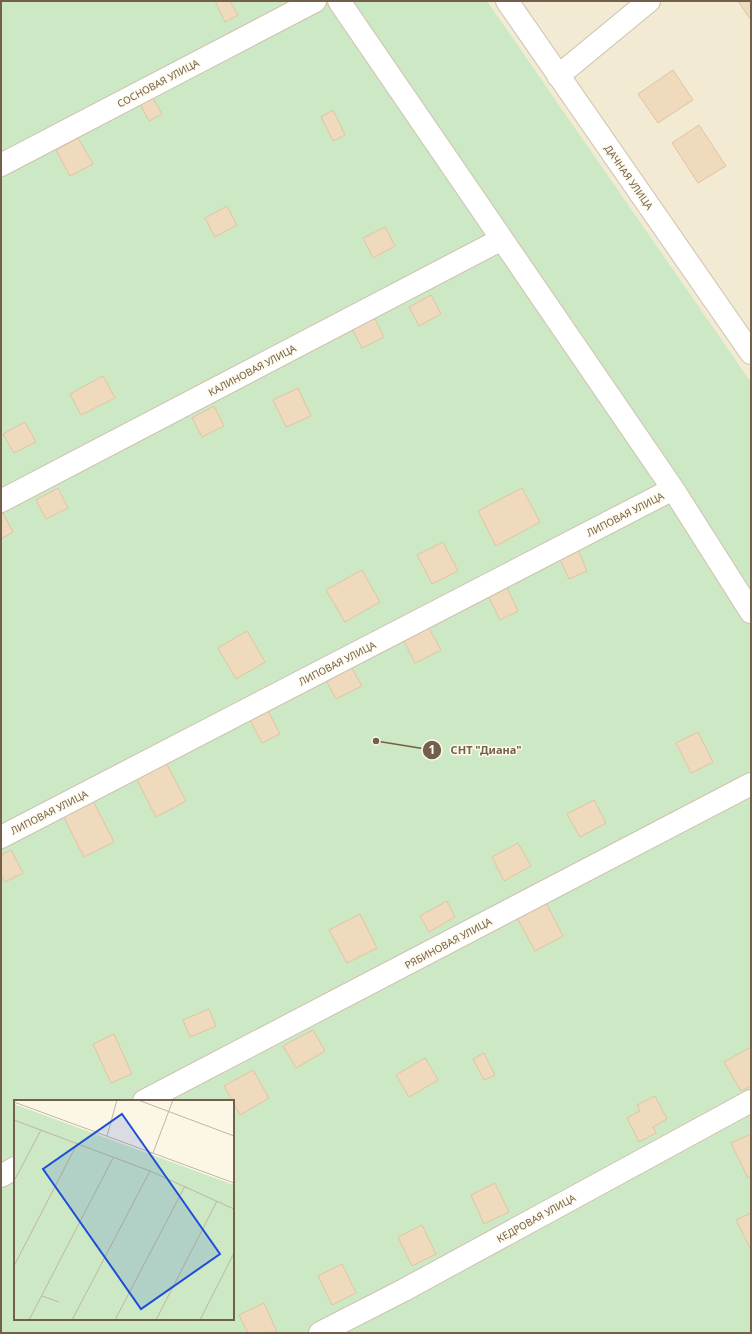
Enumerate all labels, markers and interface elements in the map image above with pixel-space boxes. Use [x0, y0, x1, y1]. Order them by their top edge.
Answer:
street label: СОСНОВАЯ УЛИЦА [115, 55, 202, 110]
street label: ДАЧНАЯ УЛИЦА [601, 142, 657, 213]
street label: КАЛИНОВАЯ УЛИЦА [206, 341, 299, 399]
street label: ЛИПОВАЯ УЛИЦА [584, 488, 667, 540]
street label: ЛИПОВАЯ УЛИЦА [296, 637, 379, 689]
callout: СНТ "Диана" [422, 739, 529, 762]
text: 1 [429, 741, 435, 758]
text: СНТ "Диана" [451, 742, 521, 757]
street label: ЛИПОВАЯ УЛИЦА [8, 786, 91, 838]
street label: РЯБИНОВАЯ УЛИЦА [402, 914, 494, 972]
inset map [14, 1100, 234, 1320]
street label: КЕДРОВАЯ УЛИЦА [494, 1190, 579, 1246]

